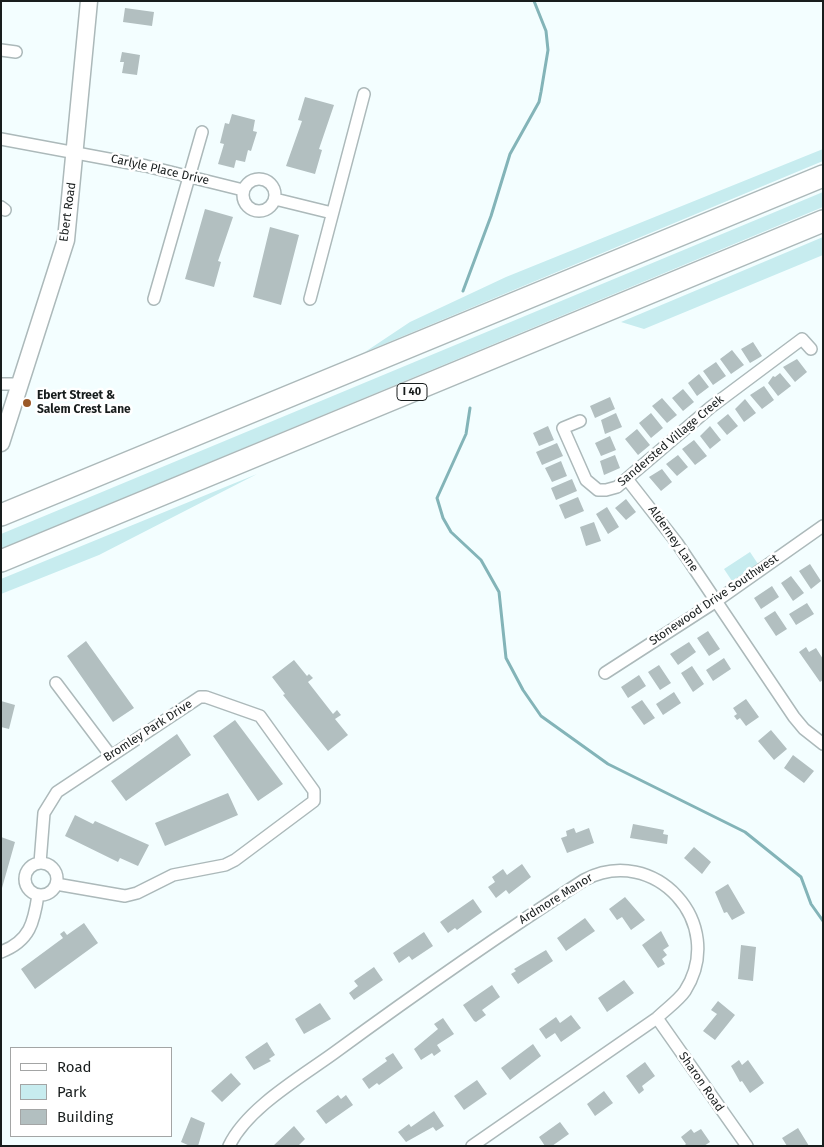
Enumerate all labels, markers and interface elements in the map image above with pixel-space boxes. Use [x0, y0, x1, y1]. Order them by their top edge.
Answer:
street label: Carlyle Place Drive [109, 152, 211, 188]
street label: Ebert Road [57, 181, 79, 243]
road number: I 40 [397, 384, 427, 401]
place label: Ebert Street & Salem Crest Lane [37, 389, 131, 417]
street label: Sandersted Village Creek [615, 392, 727, 490]
marker: Ebert Street & Salem Crest Lane [21, 397, 33, 409]
street label: Alderney Lane [645, 503, 701, 575]
street label: Stonewood Drive Southwest [647, 551, 781, 649]
street label: Bromley Park Drive [101, 697, 195, 765]
street label: Ardmore Manor [517, 871, 595, 927]
legend [10, 1047, 172, 1137]
street label: Sharon Road [675, 1050, 727, 1114]
text: Road [57, 1058, 92, 1076]
text: Park [57, 1083, 87, 1101]
text: Building [57, 1108, 113, 1126]

